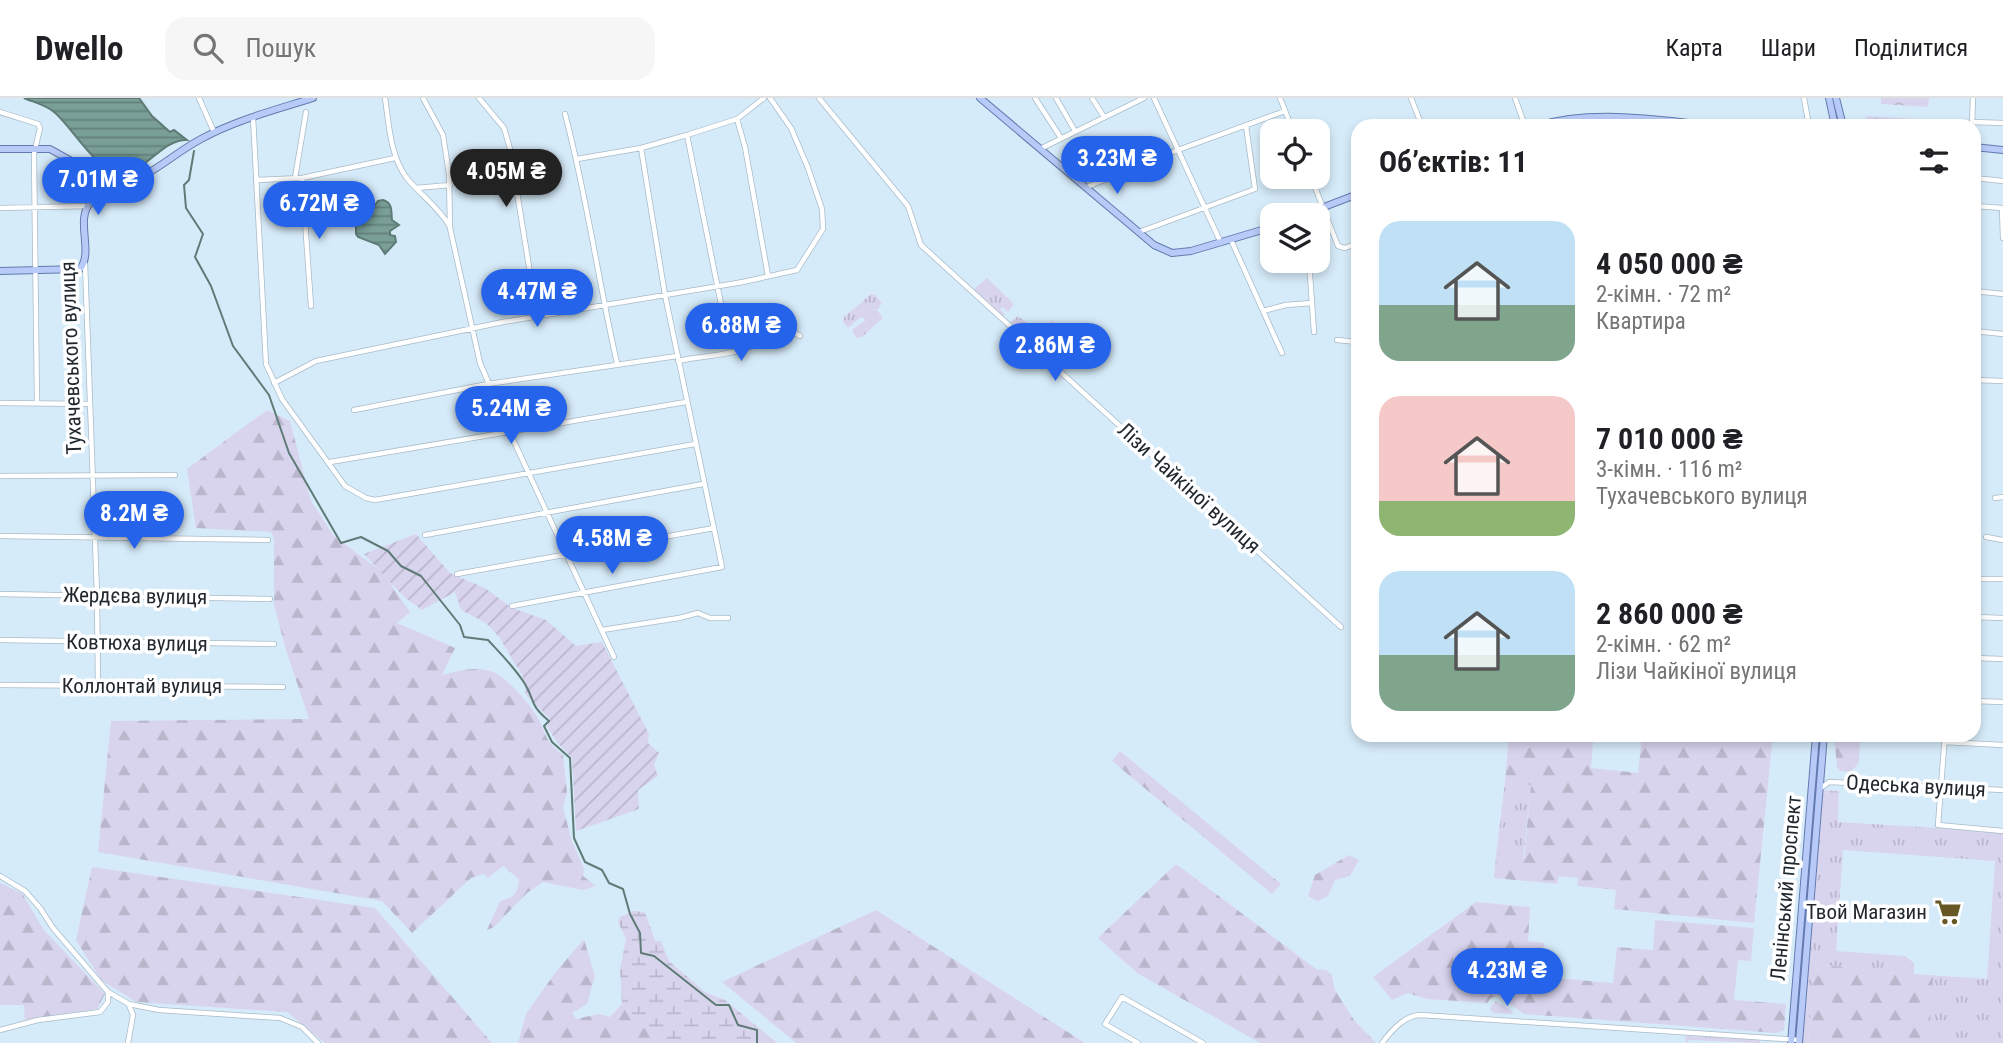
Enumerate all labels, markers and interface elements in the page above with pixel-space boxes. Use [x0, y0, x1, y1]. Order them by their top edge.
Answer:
search box [165, 17, 655, 80]
text: Dwello [35, 29, 123, 68]
icon: search [189, 29, 227, 67]
text: Пошук [245, 33, 316, 63]
text: Карта [1665, 34, 1723, 62]
text: Шари [1761, 34, 1816, 62]
text: Поділитися [1854, 34, 1968, 62]
map controls [1260, 119, 1330, 273]
button: locate [1260, 119, 1330, 189]
pin: 3.23M ₴ [1052, 136, 1182, 196]
icon: filters [1915, 142, 1953, 180]
text: Об’єктів: 11 [1379, 144, 1528, 179]
text: 3.23M ₴ [1077, 145, 1157, 172]
pin: 4.05M ₴ [441, 150, 571, 209]
pin: 7.01M ₴ [33, 158, 163, 217]
text: 4.05M ₴ [466, 158, 546, 185]
text: 7.01M ₴ [58, 166, 138, 193]
pin: 6.72M ₴ [254, 181, 384, 241]
text: 6.72M ₴ [279, 190, 359, 217]
button: layers [1260, 203, 1330, 273]
text: 4 050 000 ₴ [1596, 246, 1743, 281]
icon: home [1435, 249, 1519, 333]
street label: Тухачевського вулиця [56, 261, 86, 455]
pin: 4.47M ₴ [472, 270, 602, 329]
text: 4.47M ₴ [497, 278, 577, 305]
text: 2-кімн. · 72 m² [1596, 281, 1731, 308]
pin: 6.88M ₴ [676, 303, 806, 363]
text: Квартира [1596, 308, 1686, 335]
text: 6.88M ₴ [701, 312, 781, 339]
pin: 2.86M ₴ [990, 324, 1120, 383]
text: 2.86M ₴ [1015, 332, 1095, 359]
pin: 5.24M ₴ [446, 386, 576, 446]
text: 5.24M ₴ [471, 395, 551, 422]
street label: Лізи Чайкіної вулиця [1113, 418, 1265, 558]
text: 7 010 000 ₴ [1596, 421, 1743, 456]
icon: home [1435, 424, 1519, 508]
text: 3-кімн. · 116 m² [1596, 456, 1742, 483]
text: Тухачевського вулиця [1596, 483, 1808, 510]
pin: 8.2M ₴ [77, 491, 191, 551]
text: 8.2M ₴ [100, 500, 168, 527]
pin: 4.58M ₴ [547, 517, 677, 576]
text: 4.58M ₴ [572, 525, 652, 552]
street label: Жердєва вулиця [63, 583, 207, 609]
text: 2 860 000 ₴ [1596, 596, 1743, 631]
icon: home [1435, 599, 1519, 683]
street label: Ковтюха вулиця [66, 630, 208, 656]
text: 2-кімн. · 62 m² [1596, 631, 1731, 658]
text: Лізи Чайкіної вулиця [1596, 658, 1797, 685]
street label: Коллонтай вулиця [62, 674, 222, 698]
street label: Одеська вулиця [1846, 770, 1986, 802]
street label: Ленінський проспект [1766, 794, 1806, 982]
supermarket icon: Твой Магазин [1933, 897, 1963, 927]
place label: Твой Магазин [1806, 900, 1927, 924]
pin: 4.23M ₴ [1442, 948, 1572, 1008]
text: 4.23M ₴ [1467, 957, 1547, 984]

